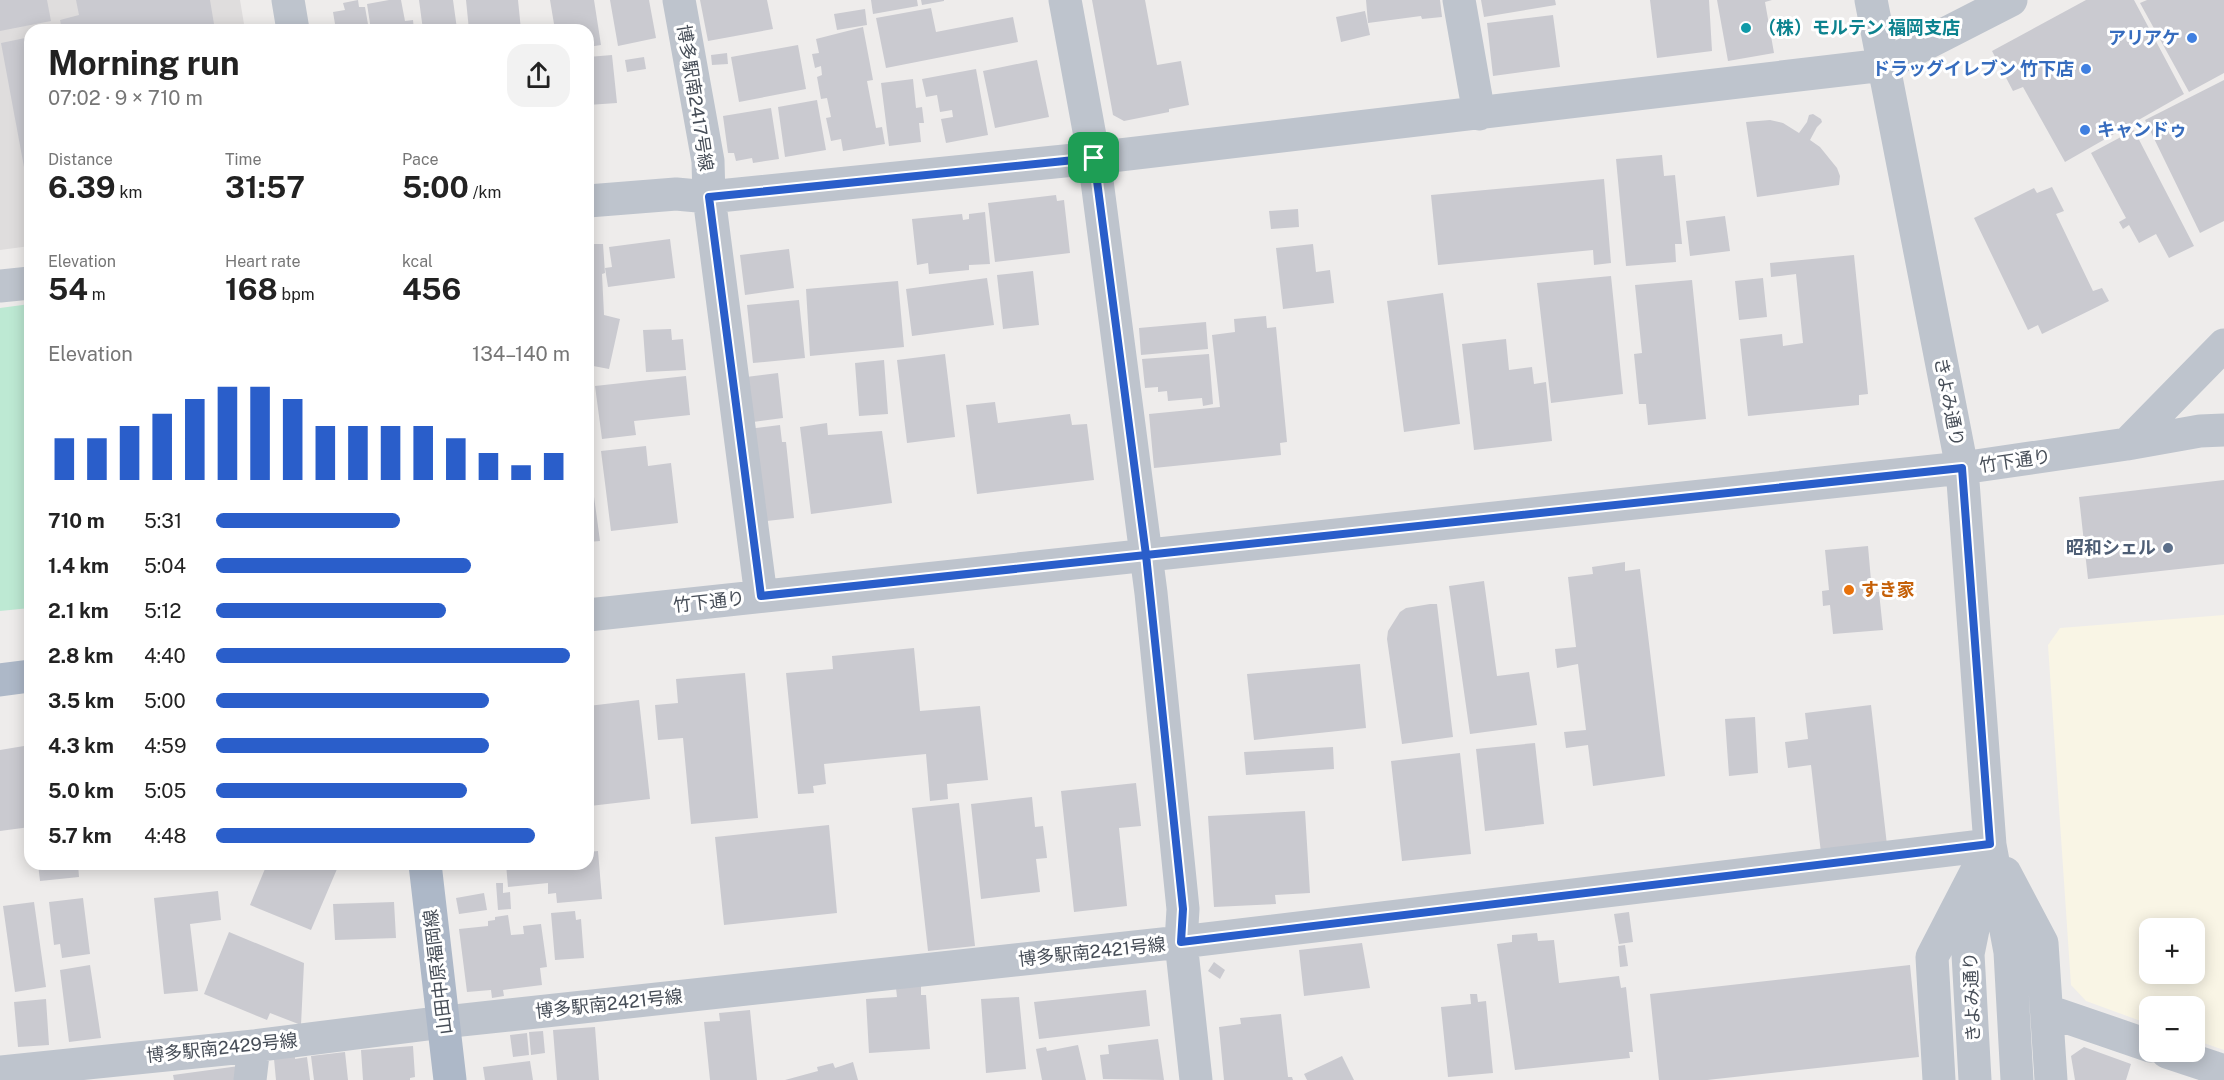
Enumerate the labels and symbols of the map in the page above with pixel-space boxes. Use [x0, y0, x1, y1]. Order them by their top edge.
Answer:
place label: （株）モルテン 福岡支店 [1758, 17, 1960, 38]
marker: （株）モルテン 福岡支店 [1739, 21, 1753, 35]
street label: 博多駅南2417号線 [674, 23, 717, 173]
place label: アリアケ [2108, 27, 2180, 48]
marker: アリアケ [2185, 31, 2199, 45]
place label: ドラッグイレブン 竹下店 [1872, 58, 2074, 79]
marker: ドラッグイレブン 竹下店 [2079, 62, 2093, 76]
place label: キャンドゥ [2097, 119, 2187, 140]
marker: キャンドゥ [2078, 123, 2092, 137]
pin [1068, 132, 1119, 183]
street label: きよみ通り [1931, 356, 1968, 448]
street label: 竹下通り [1978, 445, 2052, 476]
place label: 昭和シェル [2066, 537, 2156, 558]
marker: 昭和シェル [2161, 541, 2175, 555]
place label: すき家 [1861, 579, 1915, 600]
marker: すき家 [1842, 583, 1856, 597]
street label: 竹下通り [672, 587, 746, 616]
street label: 山田中原福岡線 [419, 908, 456, 1036]
street label: 博多駅南2421号線 [1017, 933, 1167, 970]
street label: きよみ通り [1959, 952, 1984, 1042]
street label: 博多駅南2421号線 [534, 985, 684, 1022]
street label: 博多駅南2429号線 [145, 1029, 299, 1066]

